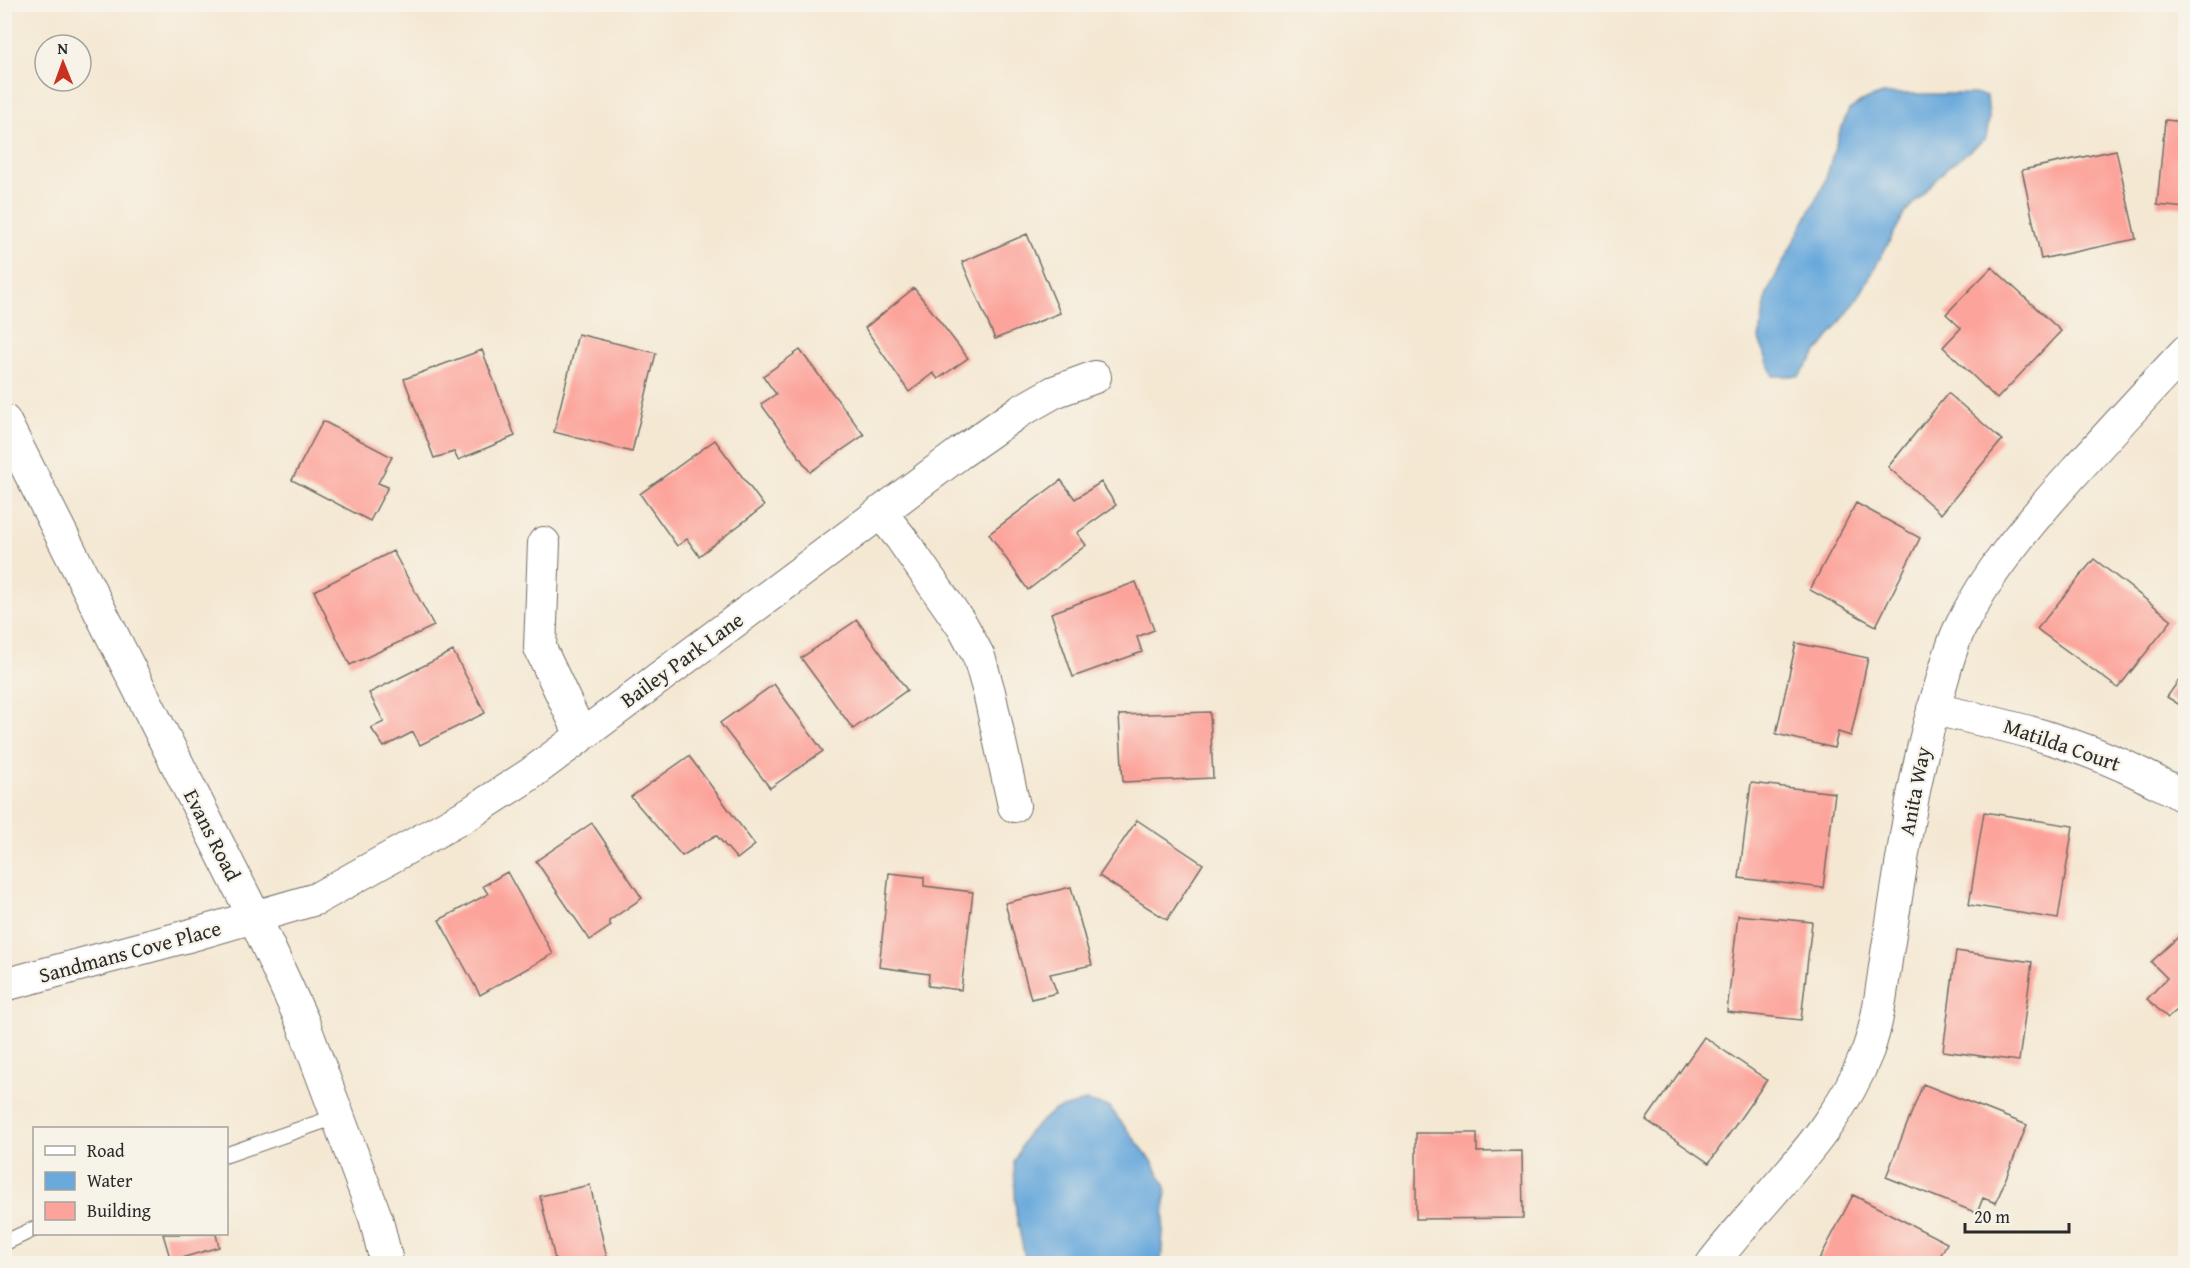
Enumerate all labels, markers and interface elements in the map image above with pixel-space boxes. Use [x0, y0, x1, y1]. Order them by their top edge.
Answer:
north arrow [33, 33, 93, 93]
text: N [57, 36, 69, 60]
street label: Bailey Park Lane [614, 604, 750, 715]
street label: Matilda Court [2000, 710, 2125, 779]
street label: Anita Way [1891, 743, 1938, 838]
street label: Evans Road [176, 784, 249, 887]
street label: Sandmans Cove Place [35, 912, 225, 991]
legend [33, 1127, 228, 1235]
text: Road [87, 1137, 125, 1164]
text: Water [87, 1167, 133, 1194]
scale bar [1965, 1196, 2068, 1234]
text: Building [87, 1197, 151, 1224]
text: 20 m [1974, 1203, 2010, 1230]

